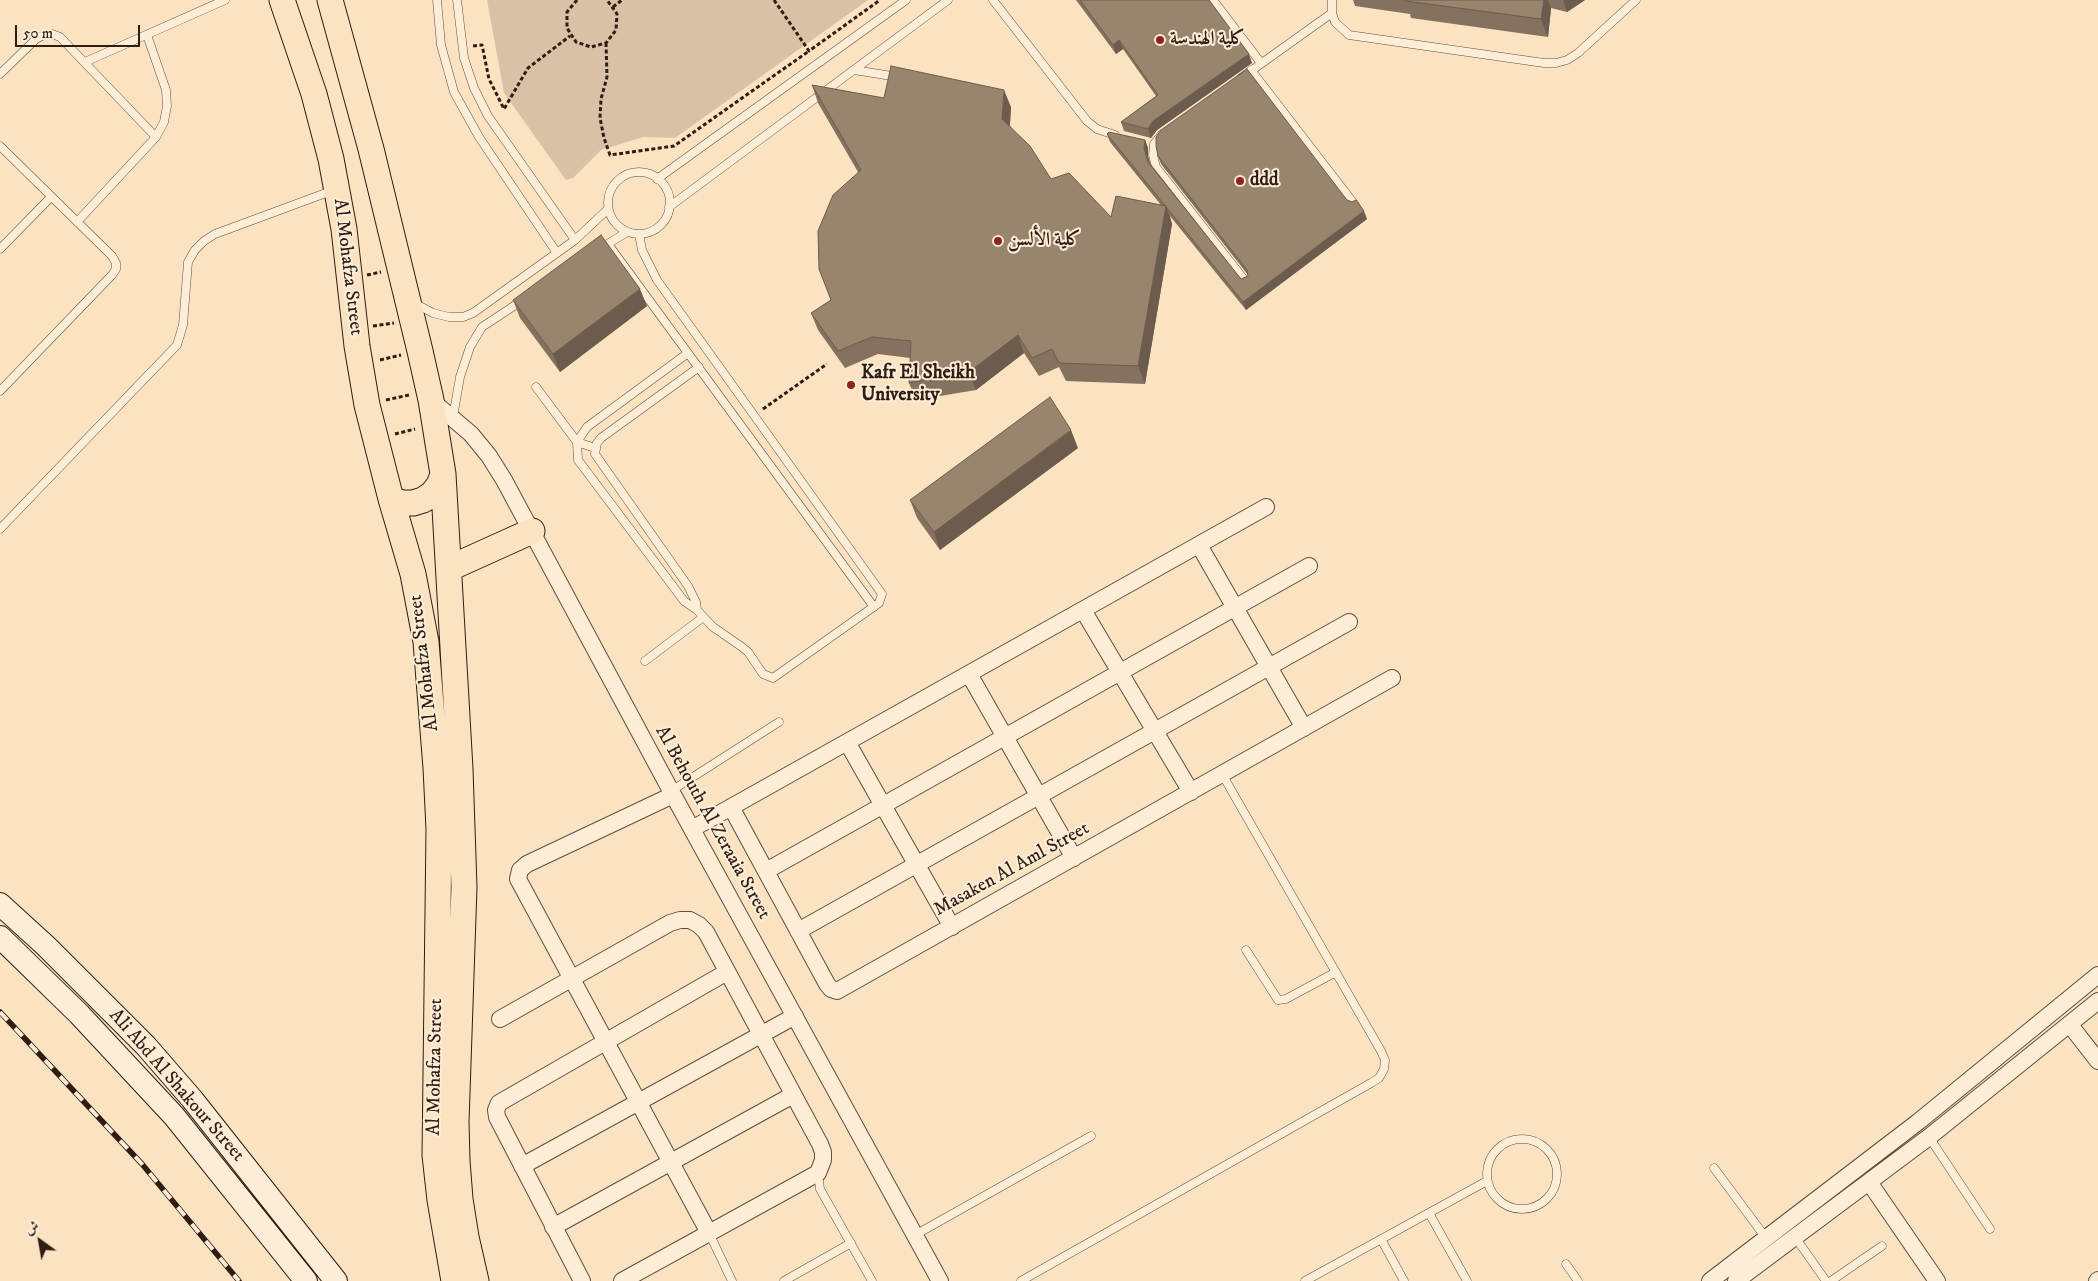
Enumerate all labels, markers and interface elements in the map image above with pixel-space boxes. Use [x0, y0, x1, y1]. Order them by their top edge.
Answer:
scale bar [18, 15, 142, 47]
text: 50 m [23, 24, 53, 43]
place label: كلية الهندسة [1170, 29, 1245, 51]
marker: كلية الهندسة [1154, 34, 1166, 46]
place label: ddd [1250, 170, 1278, 192]
marker: ddd [1234, 175, 1246, 187]
street label: Al Mohafza Street [327, 197, 367, 337]
place label: كلية الألسن [1008, 230, 1081, 252]
marker: كلية الألسن [992, 235, 1004, 247]
place label: Kafr El Sheikh University [861, 363, 975, 407]
marker: Kafr El Sheikh University [845, 379, 857, 391]
street label: Al Mohafza Street [405, 593, 445, 733]
street label: Al Behouth Al Zeraaia Street [649, 722, 775, 924]
street label: Masaken Al Aml Street [930, 818, 1094, 922]
street label: Al Mohafza Street [423, 998, 449, 1136]
street label: Ali Abd Al Shakour Street [103, 1005, 249, 1167]
north arrow [15, 1216, 65, 1266]
text: ش [21, 1217, 43, 1240]

